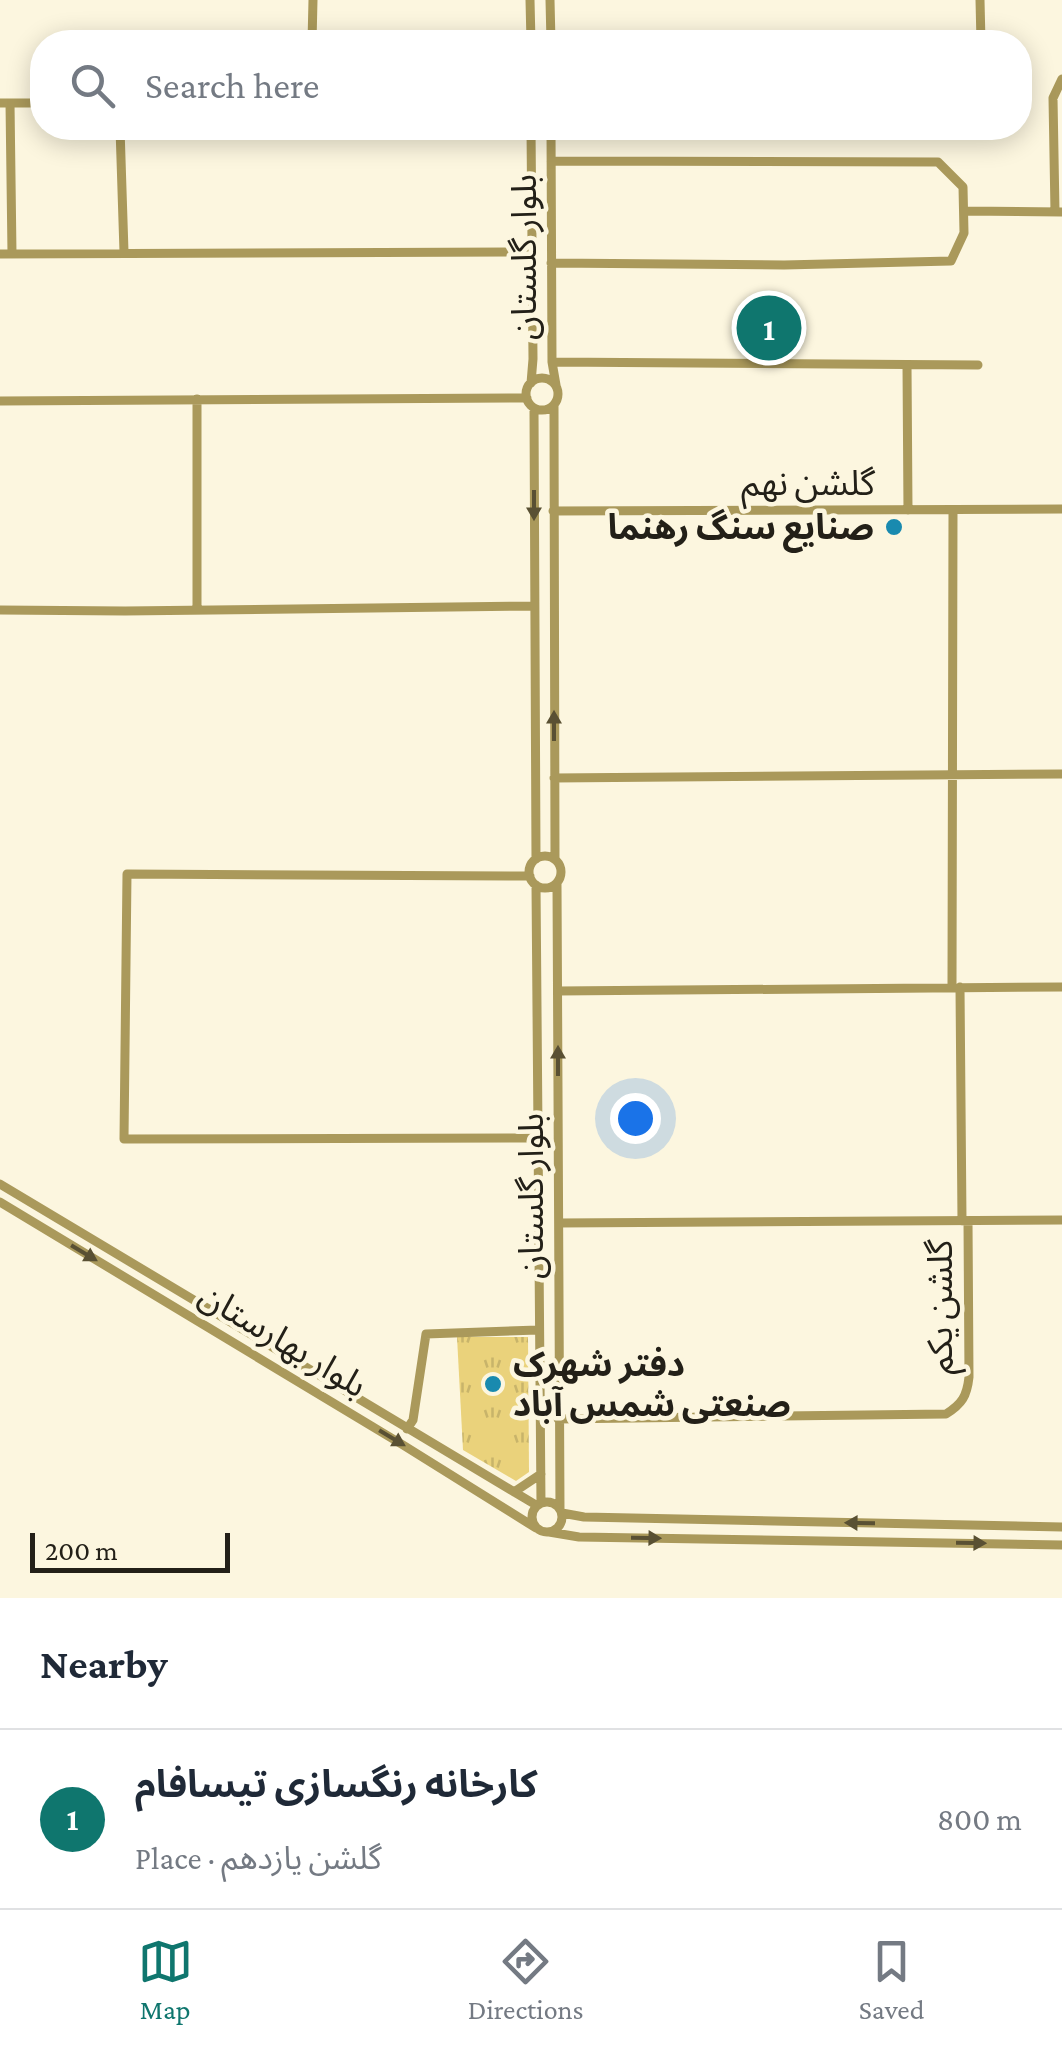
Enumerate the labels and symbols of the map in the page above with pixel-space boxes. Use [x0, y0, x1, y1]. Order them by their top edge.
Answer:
street label: بلوار گلستان [505, 174, 545, 340]
pin: 1 [736, 290, 802, 366]
street label: گلشن نهم [741, 464, 875, 510]
one-way arrow [526, 490, 542, 522]
place label: صنایع سنگ رهنما [608, 508, 874, 553]
marker: صنایع سنگ رهنما [883, 516, 905, 538]
one-way arrow [546, 710, 562, 742]
one-way arrow [550, 1045, 566, 1077]
your location [610, 1093, 661, 1144]
street label: بلوار گلستان [512, 1113, 552, 1279]
street label: گلشن یکم [921, 1239, 967, 1374]
one-way arrow [70, 1244, 98, 1261]
street label: بلوار بهارستان [192, 1275, 374, 1406]
place label: دفتر شهرک صنعتی شمس آباد [513, 1345, 791, 1424]
marker: دفتر شهرک صنعتی شمس آباد [482, 1373, 504, 1395]
one-way arrow [378, 1429, 406, 1446]
one-way arrow [843, 1514, 875, 1530]
scale bar [30, 1528, 230, 1572]
one-way arrow [631, 1530, 663, 1546]
one-way arrow [956, 1536, 988, 1552]

